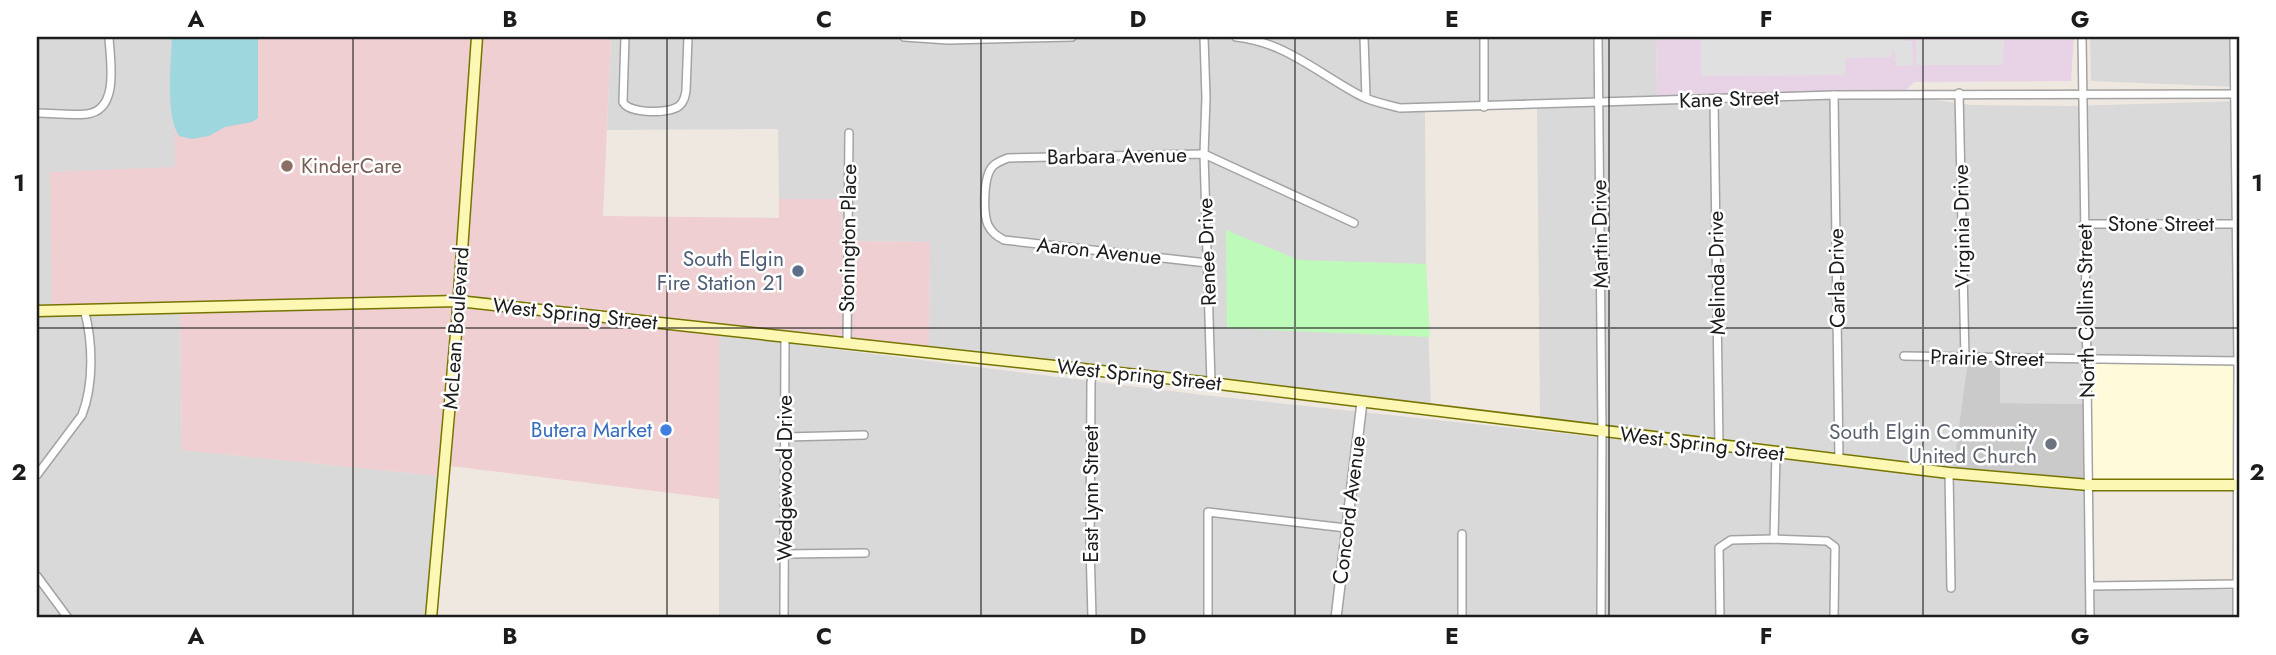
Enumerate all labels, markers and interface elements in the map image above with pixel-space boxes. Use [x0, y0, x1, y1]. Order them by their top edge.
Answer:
text: A [187, 2, 205, 36]
text: B [502, 2, 518, 36]
text: C [816, 2, 832, 36]
text: D [1130, 2, 1147, 36]
text: E [1445, 2, 1459, 36]
text: F [1760, 2, 1772, 36]
text: G [2071, 2, 2089, 36]
street label: Kane Street [1678, 82, 1780, 116]
street label: Barbara Avenue [1047, 140, 1187, 172]
place label: KinderCare [301, 151, 402, 181]
marker: KinderCare [279, 158, 295, 174]
street label: Stonington Place [832, 163, 864, 313]
street label: Virginia Drive [1946, 164, 1978, 288]
text: 1 [13, 166, 25, 200]
text: 1 [2251, 166, 2263, 200]
street label: Martin Drive [1584, 179, 1616, 289]
street label: Renee Drive [1190, 197, 1224, 307]
street label: Stone Street [2108, 209, 2214, 239]
street label: Melinda Drive [1701, 210, 1733, 335]
street label: North Collins Street [2069, 224, 2103, 398]
street label: Carla Drive [1821, 228, 1853, 328]
street label: Aaron Avenue [1035, 230, 1163, 272]
place label: South Elgin Fire Station 21 [657, 244, 784, 298]
street label: McLean Boulevard [435, 246, 477, 410]
marker: South Elgin Fire Station 21 [790, 263, 806, 279]
street label: West Spring Street [491, 290, 659, 338]
street label: Prairie Street [1930, 342, 2044, 374]
street label: West Spring Street [1055, 351, 1223, 399]
street label: Wedgewood Drive [770, 395, 800, 561]
place label: Butera Market [531, 415, 652, 445]
place label: South Elgin Community United Church [1829, 417, 2038, 471]
street label: West Spring Street [1618, 419, 1786, 469]
marker: Butera Market [658, 422, 674, 438]
street label: East Lynn Street [1076, 425, 1106, 563]
street label: Concord Avenue [1325, 434, 1373, 586]
marker: South Elgin Community United Church [2043, 436, 2059, 452]
text: 2 [11, 455, 27, 489]
text: 2 [2249, 455, 2265, 489]
text: A [187, 619, 205, 653]
text: B [502, 619, 518, 653]
text: C [816, 619, 832, 653]
text: D [1130, 619, 1147, 653]
text: E [1445, 619, 1459, 653]
text: F [1760, 619, 1772, 653]
text: G [2071, 619, 2089, 653]

